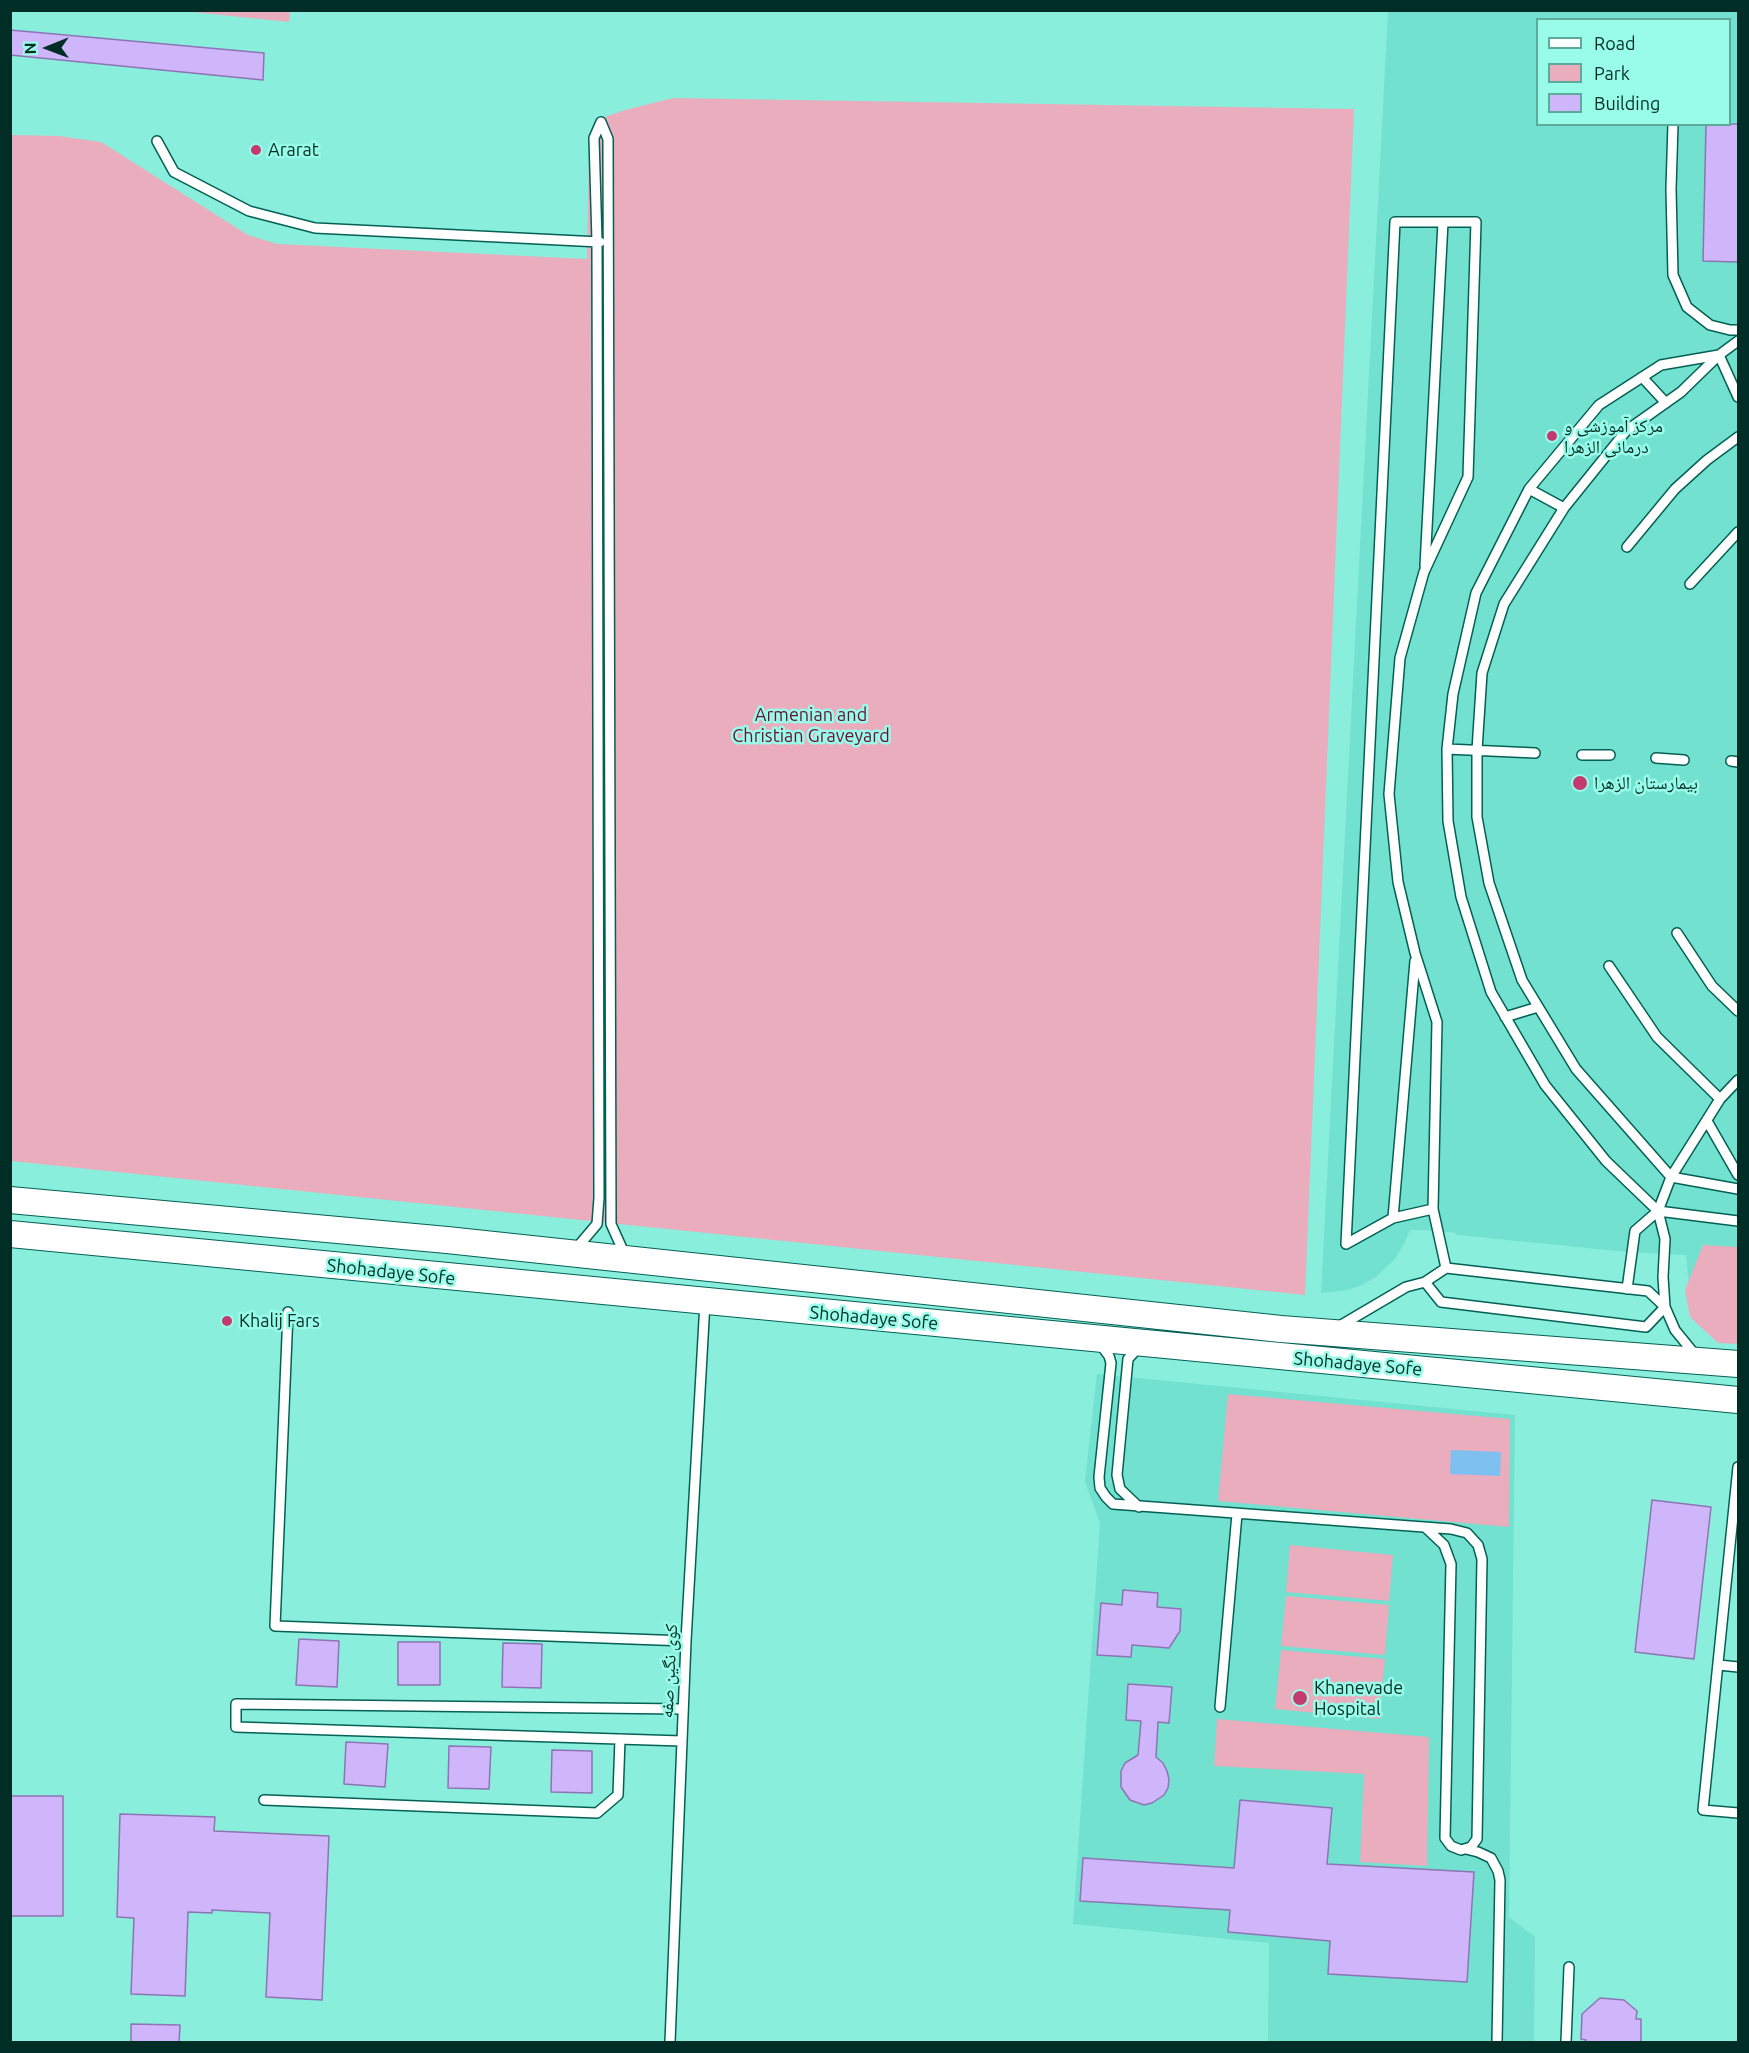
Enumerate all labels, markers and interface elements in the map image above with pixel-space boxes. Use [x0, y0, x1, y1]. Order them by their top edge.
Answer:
north arrow [18, 18, 78, 78]
legend [1536, 18, 1731, 126]
text: Road [1594, 33, 1636, 53]
text: N [21, 42, 39, 54]
text: Park [1594, 63, 1630, 83]
text: Building [1594, 93, 1660, 113]
place label: Ararat [268, 139, 319, 161]
marker: Ararat [249, 143, 263, 157]
place label: مرکز آموزشی و درمانی الزهرا [1564, 415, 1663, 458]
marker: مرکز آموزشی و درمانی الزهرا [1545, 429, 1559, 443]
park label: Armenian and Christian Graveyard [732, 704, 890, 746]
place label: بیمارستان الزهرا [1594, 772, 1698, 794]
marker: بیمارستان الزهرا [1571, 774, 1589, 792]
street label: Shohadaye Sofe [326, 1255, 456, 1289]
street label: Shohadaye Sofe [809, 1302, 939, 1334]
place label: Khalij Fars [239, 1310, 320, 1332]
marker: Khalij Fars [220, 1314, 234, 1328]
street label: Shohadaye Sofe [1293, 1348, 1423, 1380]
street label: کوی نگین صفه [656, 1623, 682, 1719]
place label: Khanevade Hospital [1314, 1677, 1403, 1720]
marker: Khanevade Hospital [1291, 1689, 1309, 1707]

